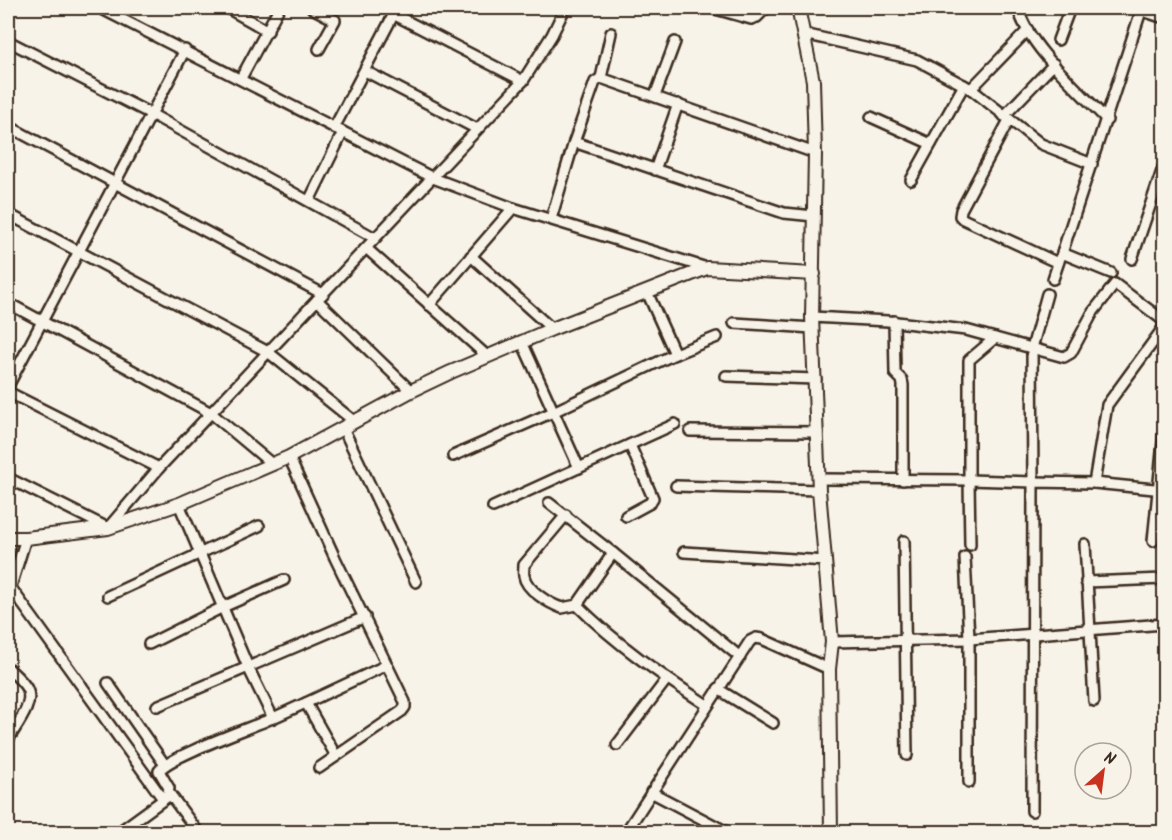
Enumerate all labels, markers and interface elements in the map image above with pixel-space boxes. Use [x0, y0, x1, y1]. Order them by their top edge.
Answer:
north arrow [1073, 741, 1133, 801]
text: N [1099, 746, 1120, 772]

